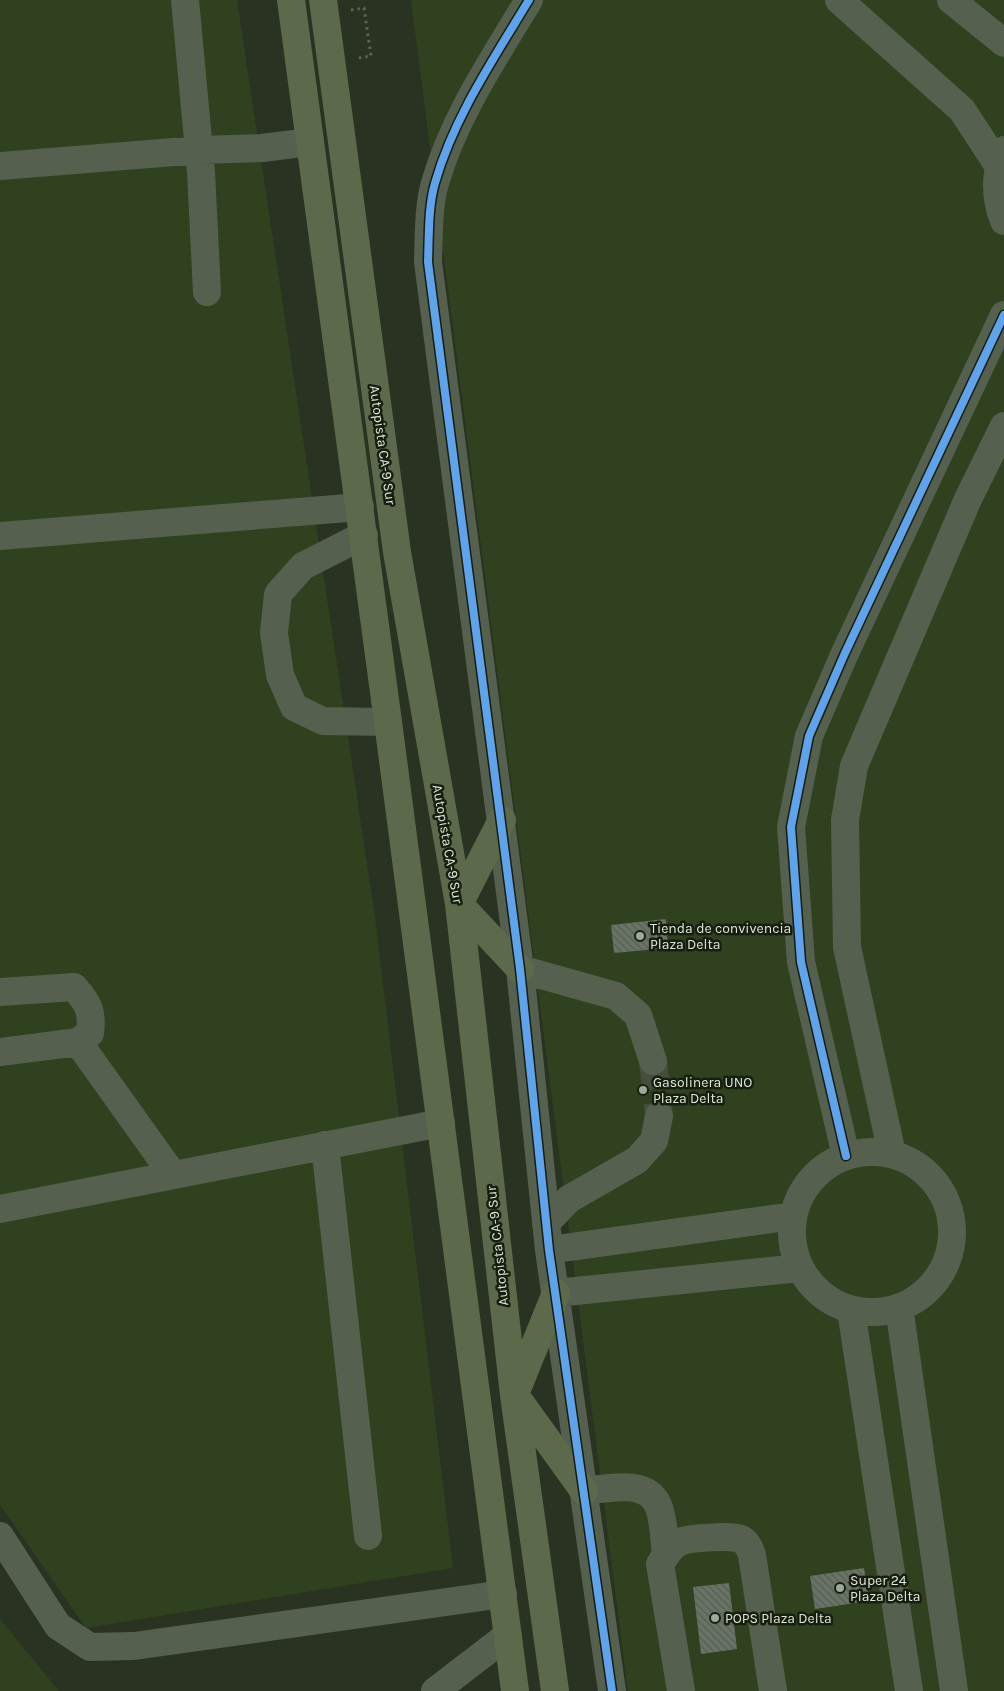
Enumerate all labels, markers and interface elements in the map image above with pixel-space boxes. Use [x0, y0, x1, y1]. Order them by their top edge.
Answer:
street label: Autopista CA-9 Sur [366, 384, 399, 507]
street label: Autopista CA-9 Sur [429, 783, 466, 906]
place label: Tienda de convivencia Plaza Delta [650, 920, 791, 953]
marker: Tienda de convivencia Plaza Delta [634, 930, 646, 942]
place label: Gasolinera UNO Plaza Delta [653, 1074, 752, 1107]
marker: Gasolinera UNO Plaza Delta [637, 1084, 649, 1096]
street label: Autopista CA-9 Sur [483, 1184, 512, 1307]
place label: Super 24 Plaza Delta [850, 1572, 920, 1605]
marker: Super 24 Plaza Delta [834, 1582, 846, 1594]
place label: POPS Plaza Delta [725, 1610, 832, 1627]
marker: POPS Plaza Delta [709, 1612, 721, 1624]

